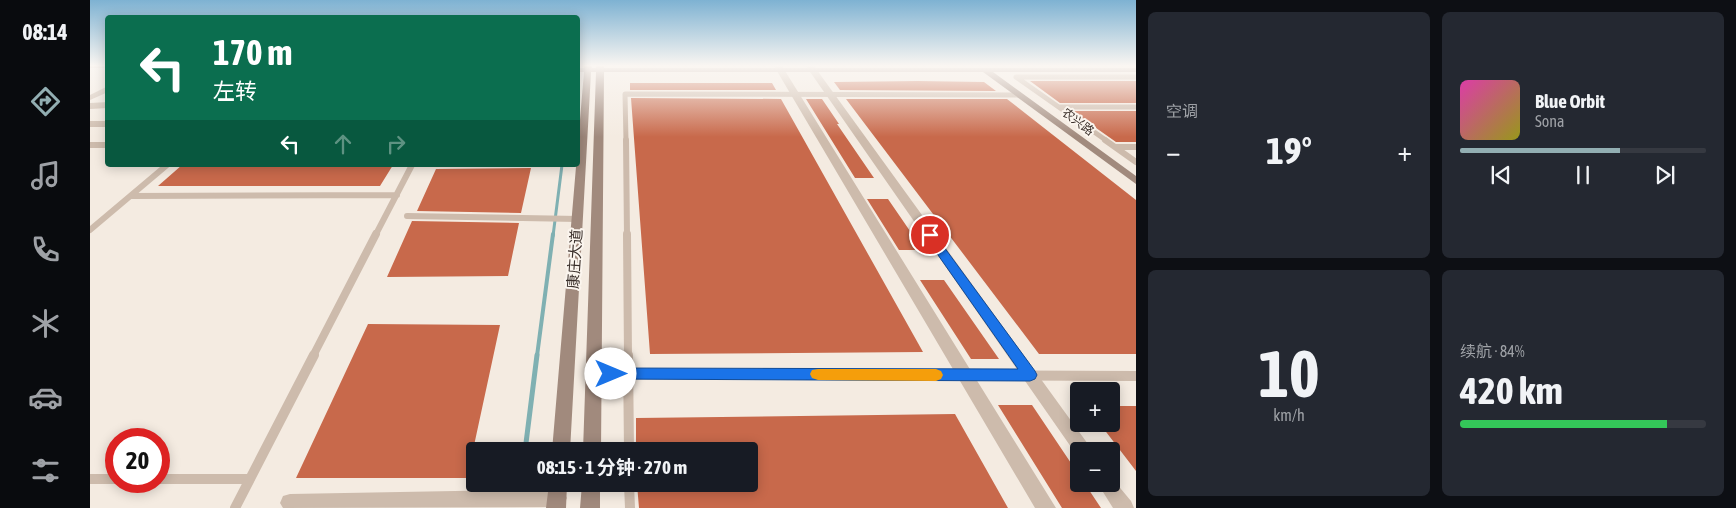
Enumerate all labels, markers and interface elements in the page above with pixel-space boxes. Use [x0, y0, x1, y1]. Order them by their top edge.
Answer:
text: 08:14 [22, 19, 68, 45]
text: 170 m [213, 32, 292, 72]
icon: left [130, 35, 195, 100]
text: 左转 [213, 78, 257, 104]
icon: directions [28, 84, 63, 119]
text: Blue Orbit [1535, 90, 1605, 112]
text: 空调 [1166, 102, 1198, 120]
street label: 农兴路 [1059, 106, 1097, 138]
text: Sona [1535, 112, 1564, 130]
text: 19° [1266, 129, 1312, 172]
icon: left [276, 130, 304, 158]
icon: ahead [329, 130, 357, 158]
icon: right [382, 130, 410, 158]
text: − [1166, 135, 1181, 167]
text: + [1397, 135, 1412, 167]
icon: music [28, 158, 63, 193]
icon: previous [1487, 161, 1515, 189]
icon: pause [1569, 161, 1597, 189]
icon: next [1651, 161, 1679, 189]
pin [909, 214, 951, 256]
icon: arrive [916, 221, 944, 249]
street label: 康庄大道 [564, 228, 585, 289]
icon: phone [28, 232, 63, 267]
icon: climate [28, 306, 63, 341]
text: 10 [1258, 336, 1320, 411]
text: 续航 · 84% [1460, 342, 1525, 360]
position arrow [584, 347, 636, 399]
text: 420 km [1460, 369, 1563, 412]
icon: car [28, 380, 63, 415]
map controls [1070, 382, 1120, 492]
button: + [1070, 382, 1120, 432]
text: km/h [1273, 406, 1305, 424]
speed limit sign: 20 [105, 428, 170, 493]
button: − [1070, 442, 1120, 492]
icon: filters [28, 453, 63, 488]
text: 08:15 · 1 分钟 · 270 m [537, 456, 687, 478]

